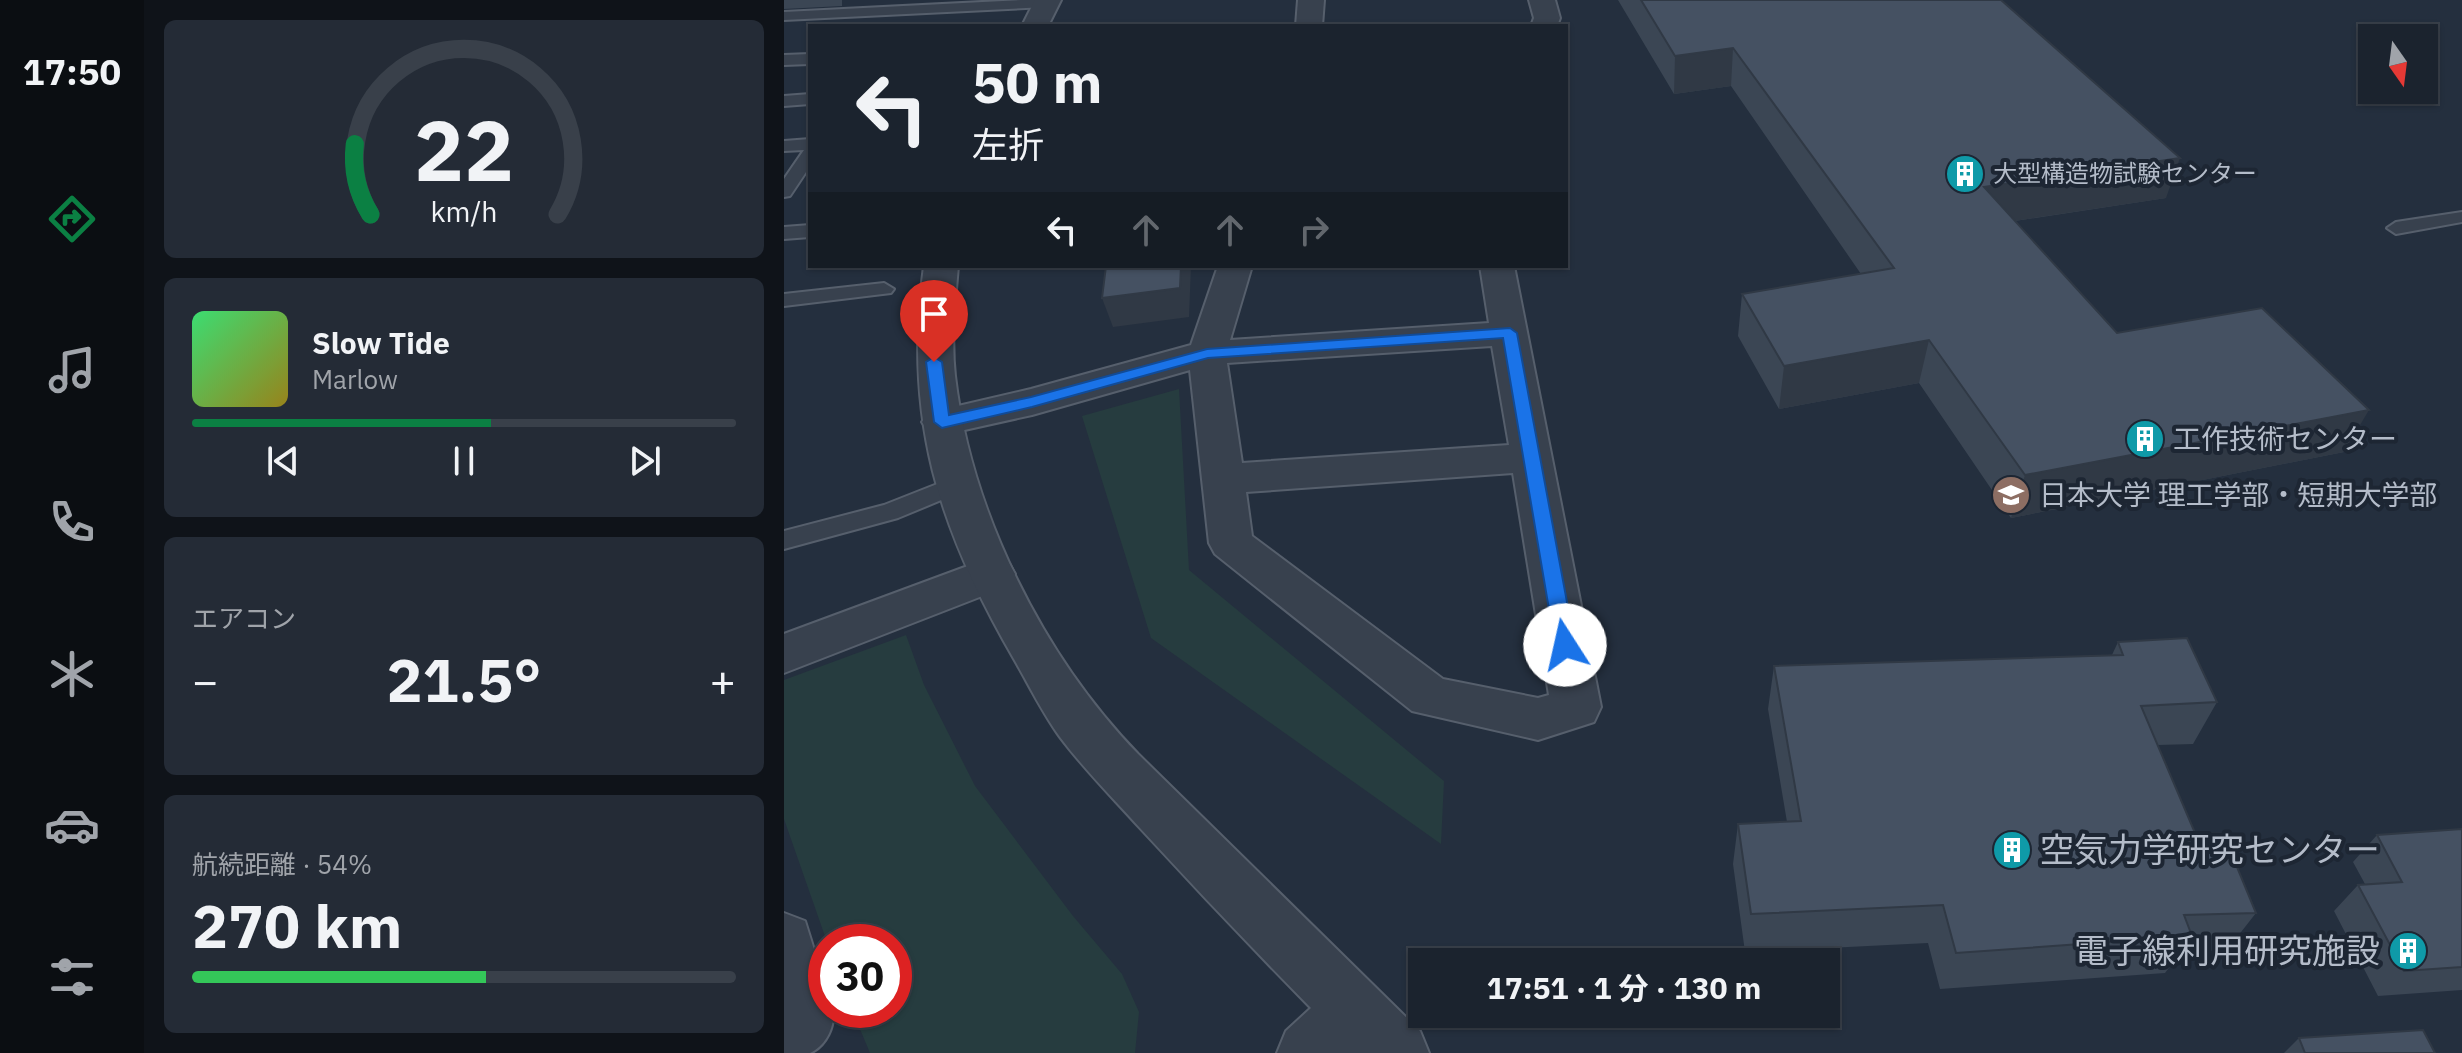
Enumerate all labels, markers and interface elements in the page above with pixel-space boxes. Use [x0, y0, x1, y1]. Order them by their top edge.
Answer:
north arrow [2358, 24, 2438, 104]
map controls [2358, 24, 2438, 104]
text: 50 m [972, 46, 1102, 118]
text: 17:50 [23, 48, 121, 95]
icon: left [840, 56, 944, 160]
text: 22 [414, 96, 514, 204]
text: 左折 [972, 121, 1044, 168]
building icon: 大型構造物試験センター [1944, 153, 1986, 195]
place label: 大型構造物試験センター [1993, 157, 2257, 189]
icon: directions [44, 191, 100, 247]
text: km/h [430, 193, 498, 230]
icon: left [1040, 208, 1084, 252]
icon: ahead [1124, 208, 1168, 252]
icon: ahead [1208, 208, 1252, 252]
icon: right [1292, 208, 1336, 252]
pin [900, 280, 968, 362]
icon: arrive [912, 292, 956, 336]
text: Slow Tide [312, 323, 450, 362]
icon: music [44, 342, 100, 398]
text: Marlow [312, 362, 398, 396]
building icon: 工作技術センター [2124, 418, 2166, 460]
place label: 工作技術センター [2173, 420, 2397, 457]
icon: previous [261, 439, 305, 483]
icon: pause [442, 439, 486, 483]
icon: next [623, 439, 667, 483]
school or university icon: 日本大学 理工学部・短期大学部 [1990, 474, 2032, 516]
place label: 日本大学 理工学部・短期大学部 [2039, 476, 2438, 513]
icon: phone [44, 494, 100, 550]
text: エアコン [192, 601, 296, 635]
position arrow [1523, 603, 1607, 687]
text: 21.5° [387, 640, 541, 719]
icon: climate [44, 646, 100, 702]
text: − [192, 652, 218, 709]
text: + [710, 652, 736, 709]
icon: car [44, 797, 100, 853]
place label: 空気力学研究センター [2040, 827, 2380, 871]
building icon: 空気力学研究センター [1991, 829, 2033, 871]
text: 航続距離 · 54% [192, 847, 372, 881]
text: 270 km [192, 886, 402, 965]
speed limit sign: 30 [808, 924, 912, 1028]
place label: 電子線利用研究施設 [2074, 928, 2380, 972]
building icon: 電子線利用研究施設 [2387, 930, 2429, 972]
icon: filters [44, 949, 100, 1005]
text: 17:51 · 1 分 · 130 m [1487, 968, 1761, 1007]

